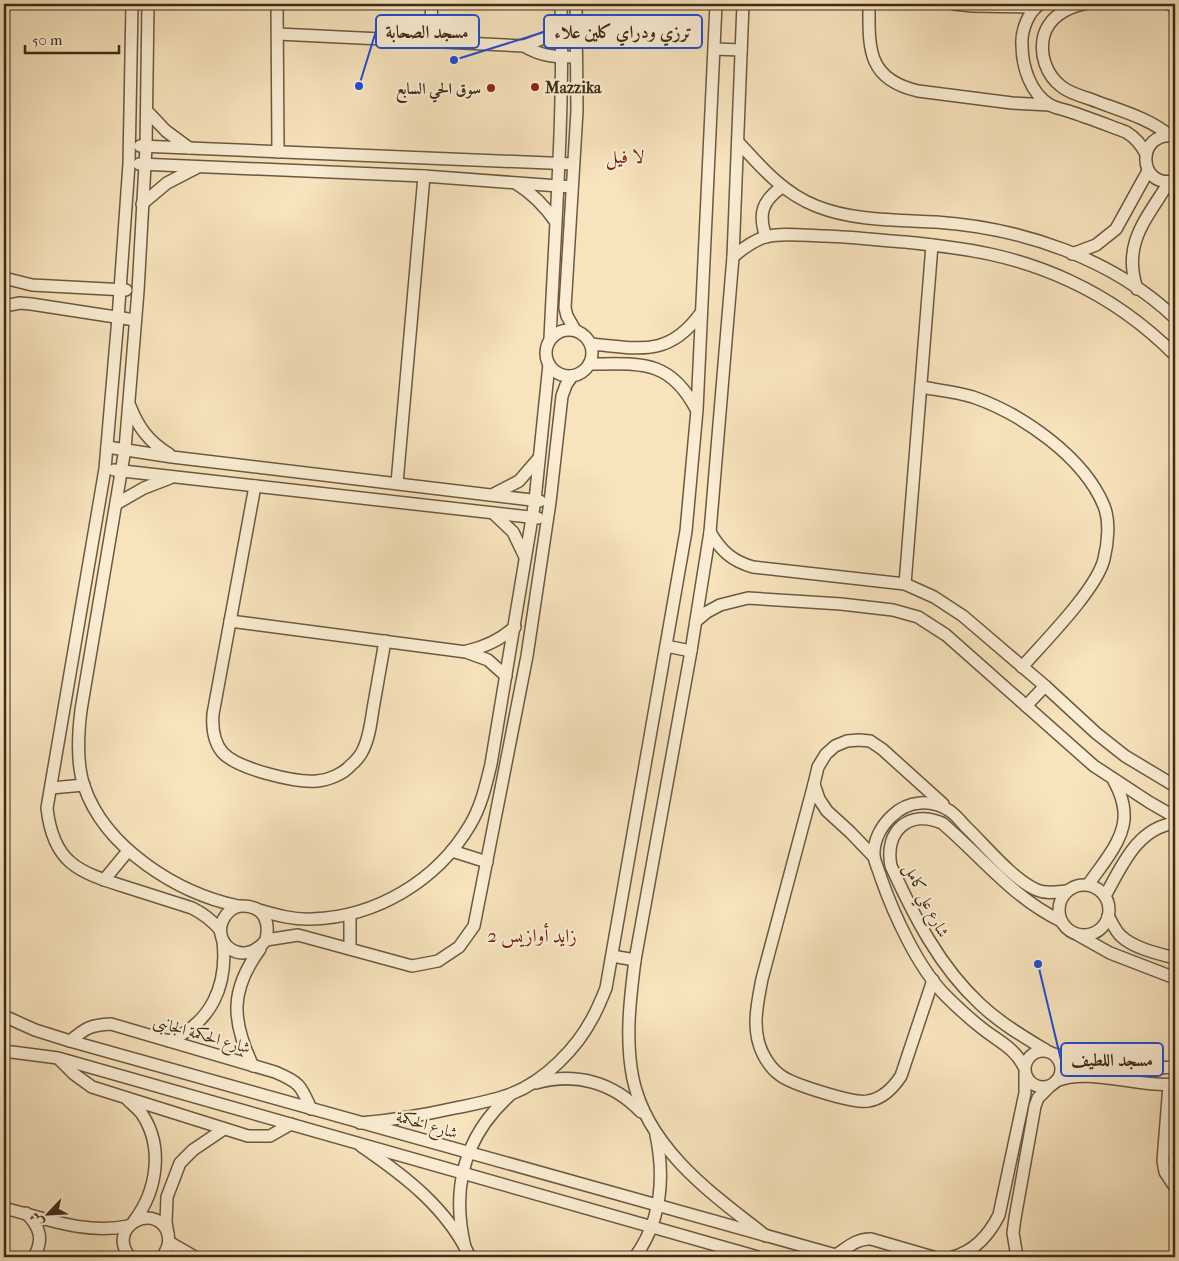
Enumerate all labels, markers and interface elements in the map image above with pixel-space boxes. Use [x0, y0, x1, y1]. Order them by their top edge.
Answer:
callout: مسجد الصحابة [376, 15, 479, 48]
callout: ترزي ودراي كلين علاء [544, 15, 702, 48]
scale bar [25, 22, 119, 54]
text: مسجد الصحابة [385, 22, 469, 43]
text: ترزي ودراي كلين علاء [554, 22, 692, 47]
text: 50 m [32, 31, 63, 49]
place label: Mazzika [544, 78, 602, 97]
place label: سوق الحي السابع [396, 79, 481, 104]
marker: Mazzika [529, 81, 541, 93]
marker: سوق الحي السابع [485, 82, 497, 94]
district label: لا فيل [606, 146, 644, 170]
street label: شارع علي كامل [894, 860, 953, 943]
district label: زايد أوازيس 2 [487, 923, 577, 949]
street label: شارع الحكمة الجانبى [150, 1012, 253, 1061]
callout: مسجد اللطيف [1061, 1043, 1163, 1076]
text: مسجد اللطيف [1071, 1050, 1153, 1071]
street label: شارع الحكمة [393, 1107, 460, 1146]
north arrow [22, 1188, 72, 1238]
text: ش [26, 1209, 47, 1229]

